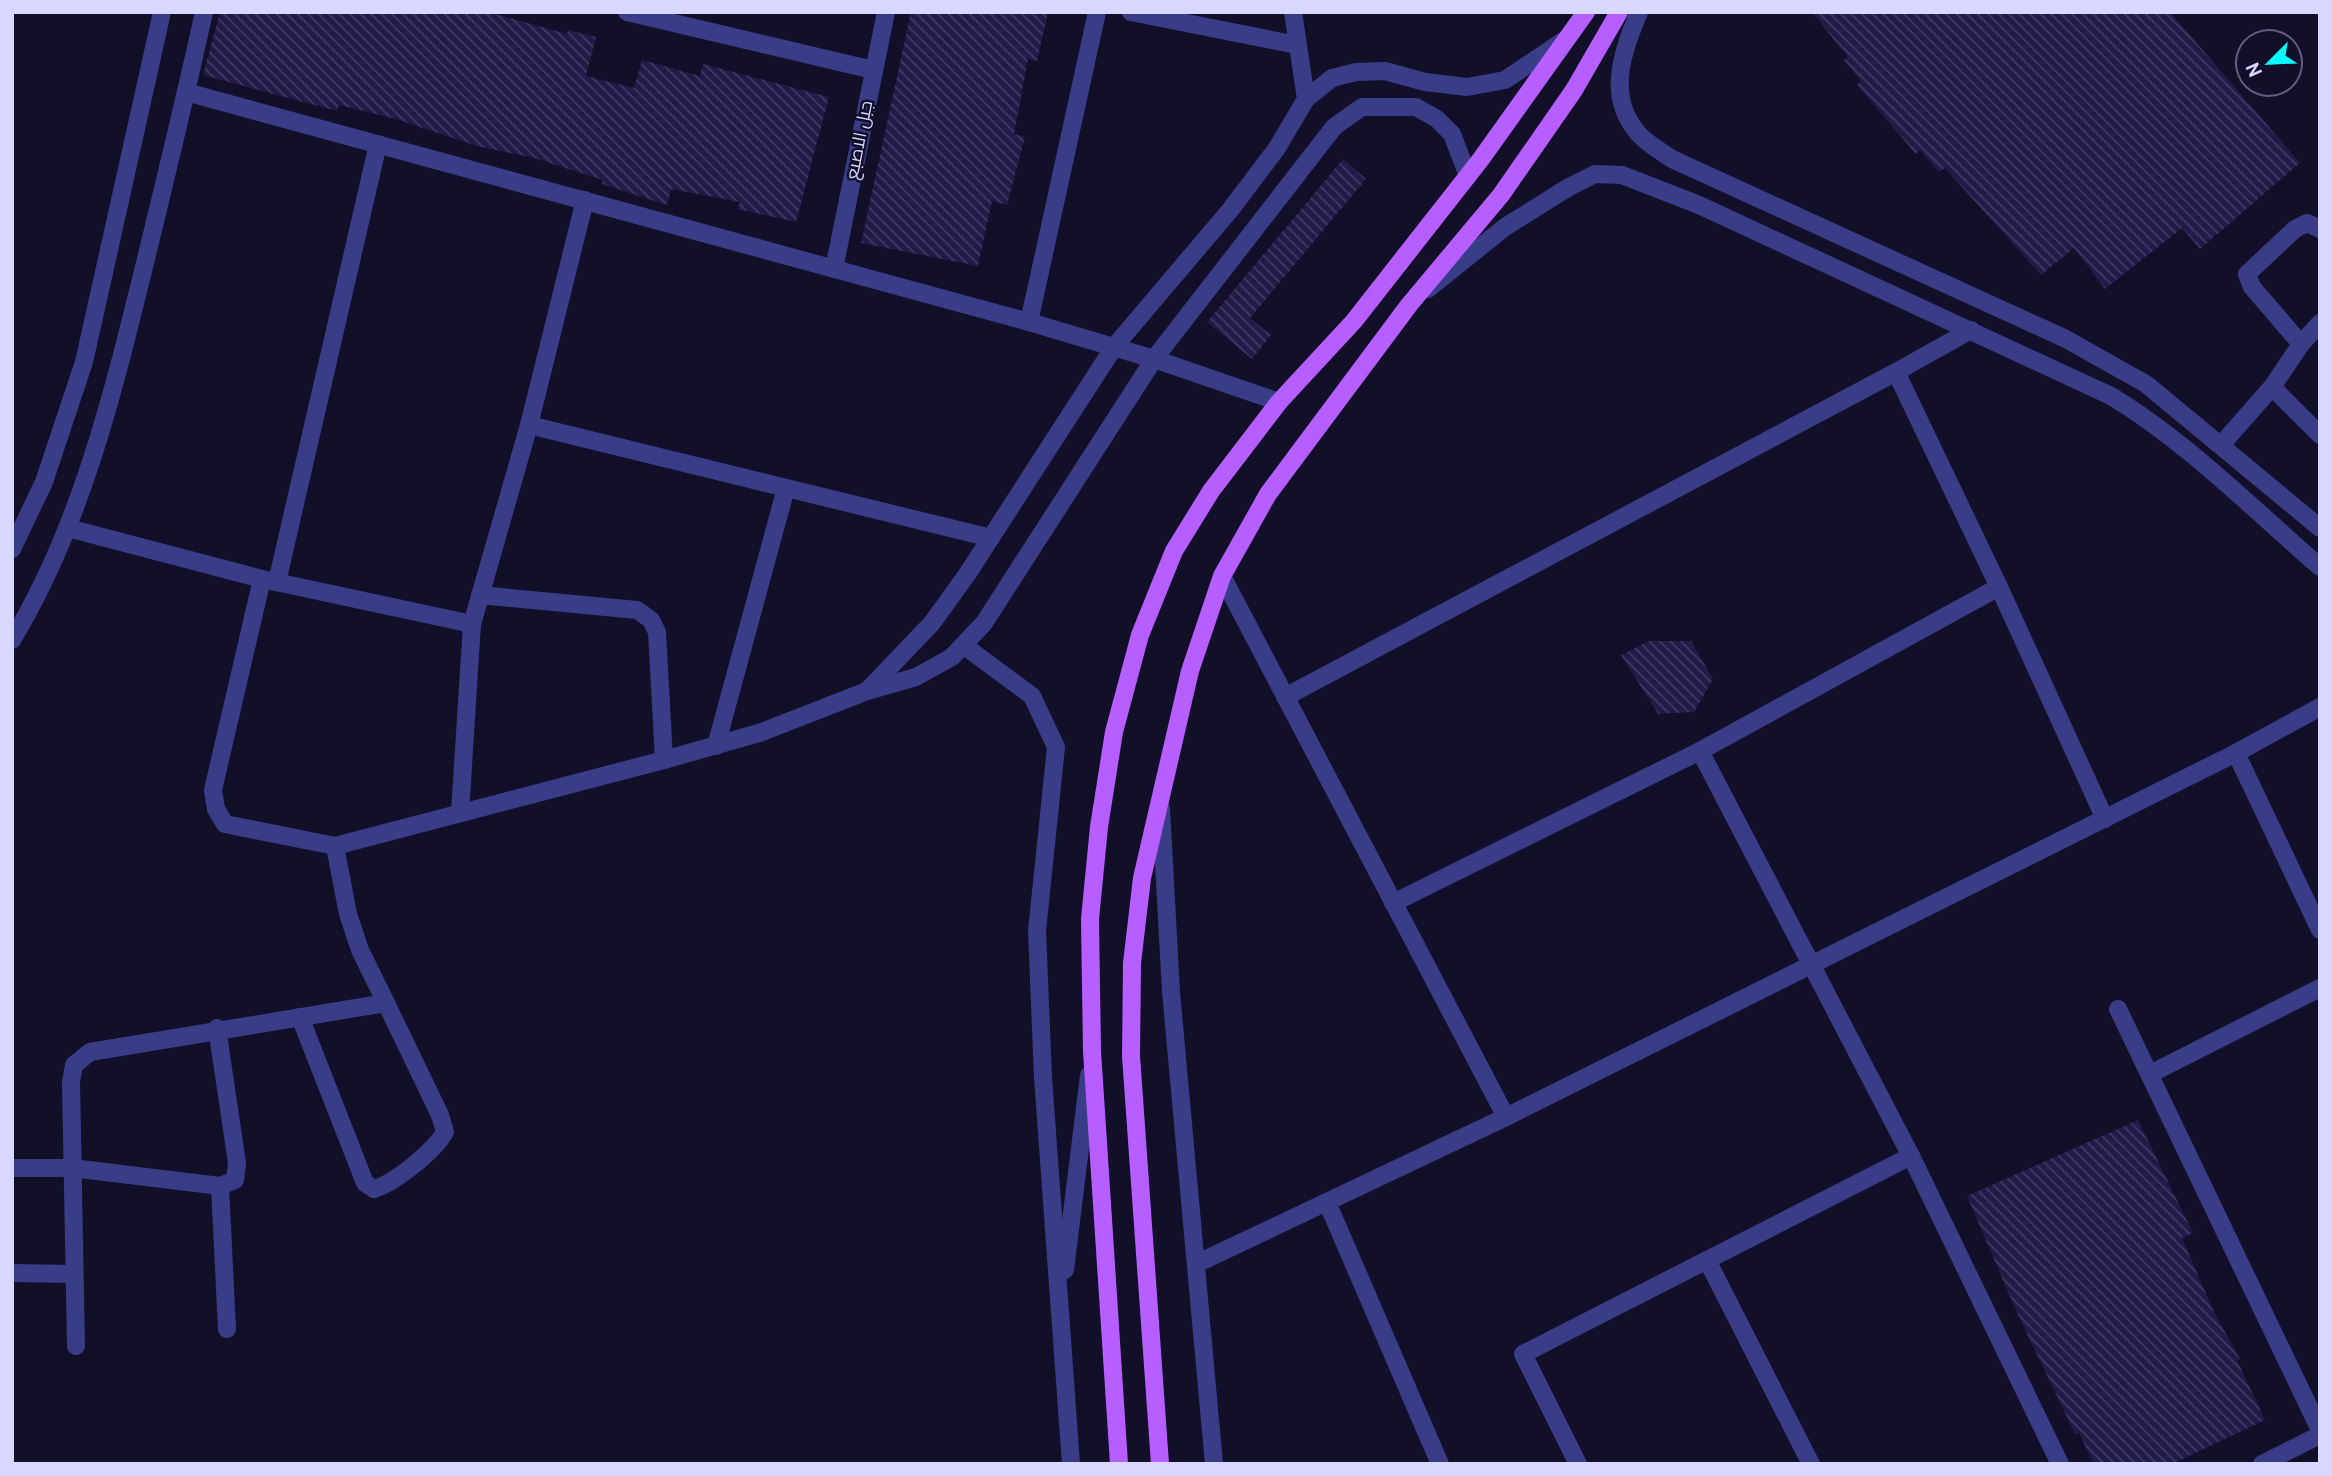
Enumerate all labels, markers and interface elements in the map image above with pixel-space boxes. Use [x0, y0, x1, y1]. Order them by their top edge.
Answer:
north arrow [2234, 28, 2304, 98]
text: N [2242, 58, 2269, 80]
street label: جبل الاصبع [842, 99, 879, 182]

